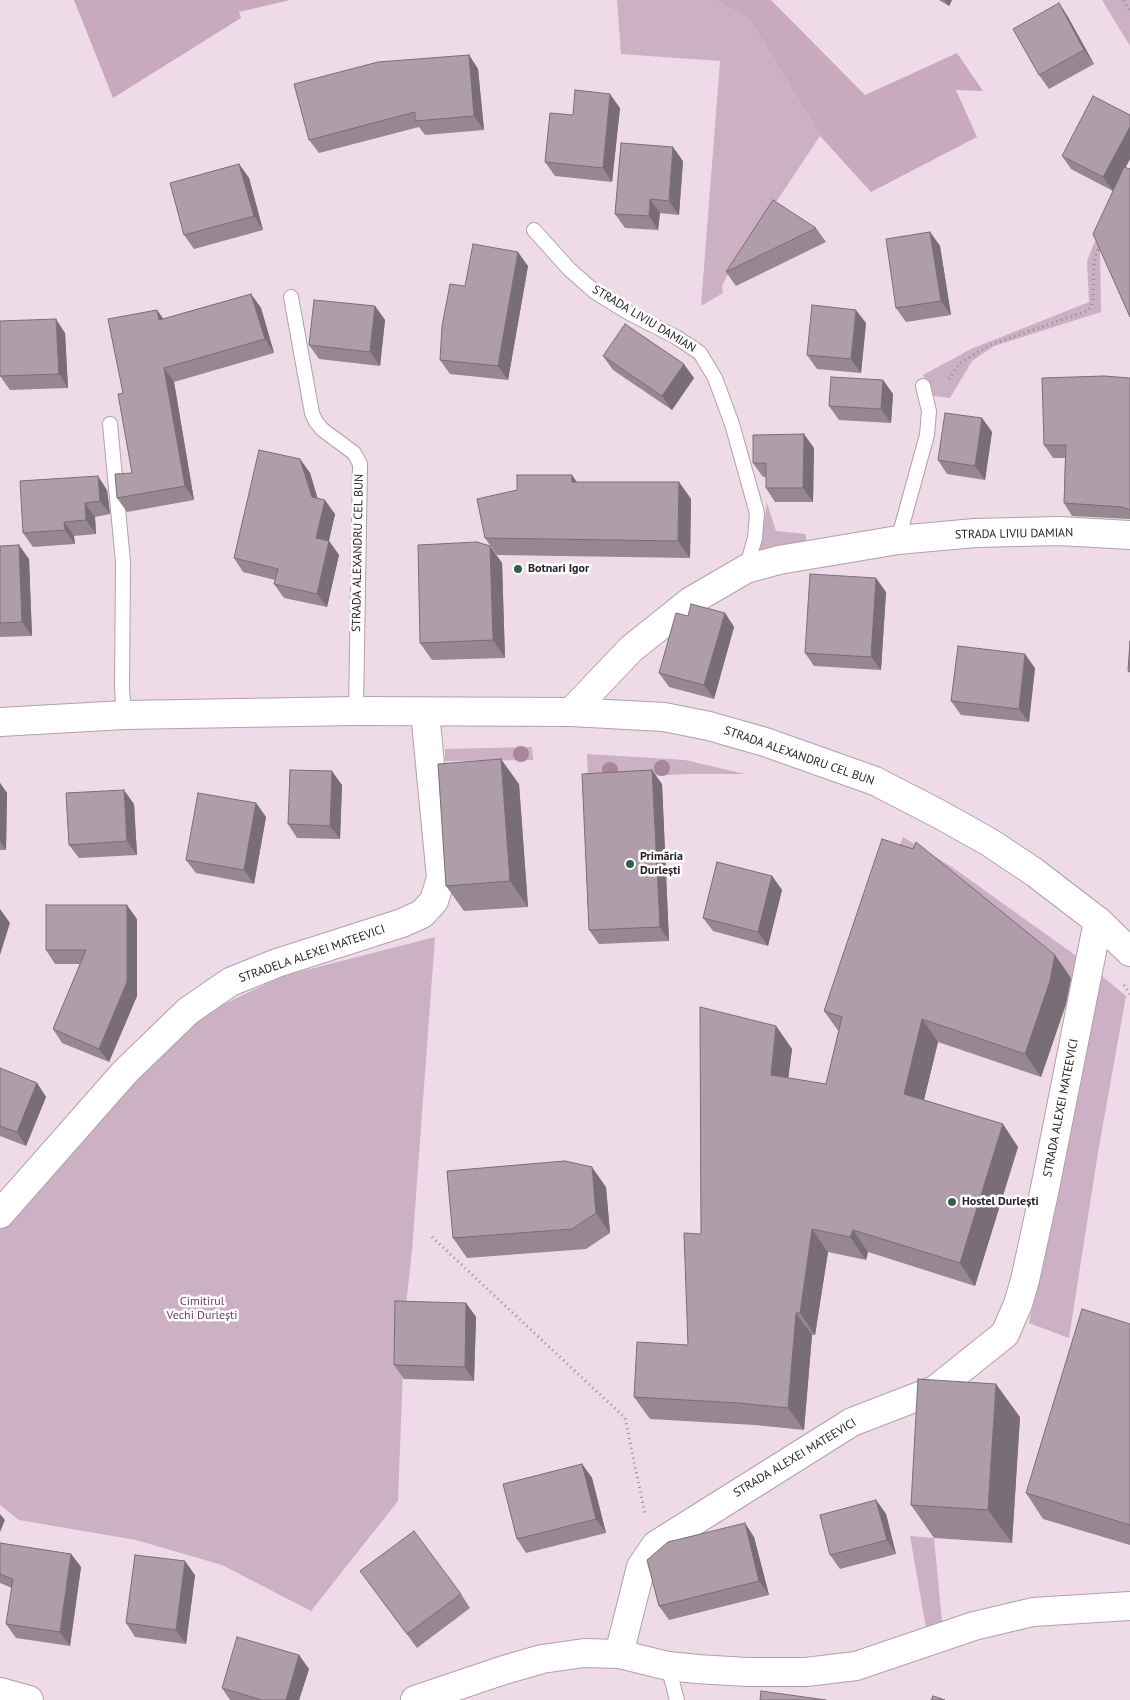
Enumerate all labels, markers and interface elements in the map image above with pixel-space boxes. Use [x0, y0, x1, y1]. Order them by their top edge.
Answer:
street label: STRADA LIVIU DAMIAN [590, 282, 698, 356]
street label: STRADA ALEXANDRU CEL BUN [349, 474, 367, 632]
street label: STRADA LIVIU DAMIAN [955, 526, 1073, 542]
place label: Botnari Igor [528, 562, 589, 576]
marker: Botnari Igor [512, 563, 524, 575]
street label: STRADA ALEXANDRU CEL BUN [722, 723, 876, 789]
place label: Primăria Durlești [640, 850, 683, 878]
marker: Primăria Durlești [624, 858, 636, 870]
street label: STRADELA ALEXEI MATEEVICI [237, 922, 387, 986]
street label: STRADA ALEXEI MATEEVICI [1041, 1038, 1081, 1178]
place label: Hostel Durlești [962, 1195, 1039, 1209]
marker: Hostel Durlești [946, 1196, 958, 1208]
park label: Cimitirul Vechi Durlești [167, 1295, 237, 1323]
street label: STRADA ALEXEI MATEEVICI [731, 1416, 859, 1500]

